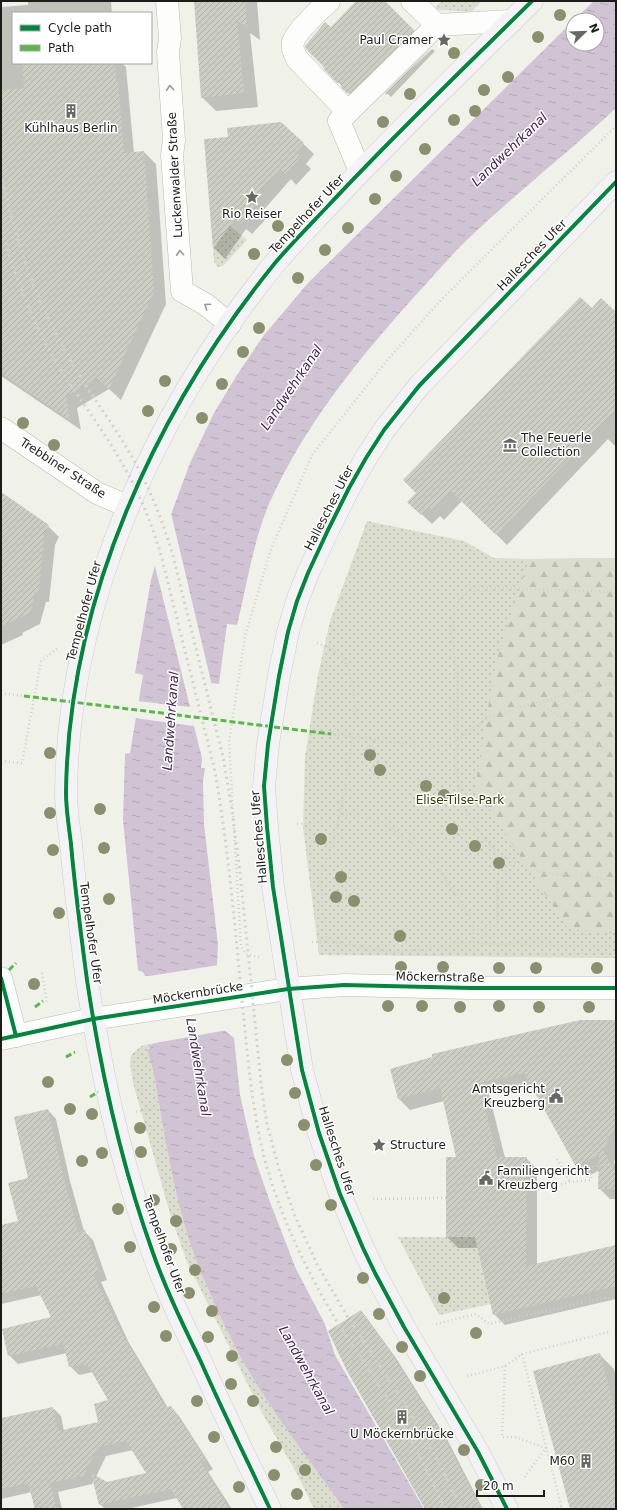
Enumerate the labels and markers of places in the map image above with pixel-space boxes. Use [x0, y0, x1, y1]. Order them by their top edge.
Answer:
place icon: Paul Cramer [436, 32, 452, 48]
place label: Paul Cramer [360, 33, 433, 47]
building icon: Kühlhaus Berlin [63, 103, 79, 119]
place label: Kühlhaus Berlin [24, 121, 118, 135]
place icon: Rio Reiser [244, 189, 260, 205]
place label: Rio Reiser [222, 207, 282, 221]
place label: The Feuerle Collection [520, 431, 591, 459]
museum icon: The Feuerle Collection [502, 437, 518, 453]
place label: Amtsgericht Kreuzberg [472, 1082, 545, 1110]
public building icon: Amtsgericht Kreuzberg [548, 1088, 564, 1104]
place icon: Structure [371, 1137, 387, 1153]
place label: Structure [390, 1138, 446, 1152]
place label: Familiengericht Kreuzberg [497, 1164, 589, 1192]
public building icon: Familiengericht Kreuzberg [478, 1170, 494, 1186]
building icon: U Möckernbrücke [394, 1409, 410, 1425]
place label: U Möckernbrücke [350, 1427, 454, 1441]
building icon: M60 [578, 1453, 594, 1469]
place label: M60 [549, 1454, 575, 1468]

